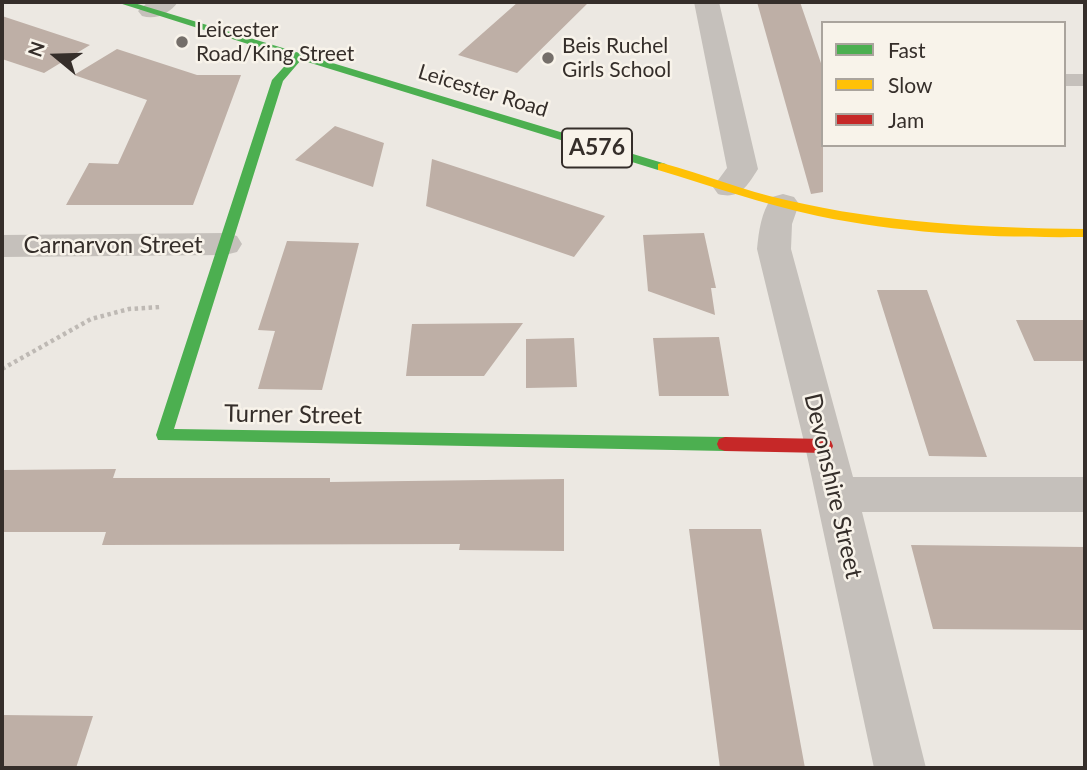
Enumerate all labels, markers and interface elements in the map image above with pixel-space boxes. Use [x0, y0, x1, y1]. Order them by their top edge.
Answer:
place label: Leicester Road/King Street [196, 17, 354, 67]
north arrow [21, 21, 91, 91]
legend [821, 21, 1066, 147]
place label: Beis Ruchel Girls School [562, 33, 671, 83]
marker: Leicester Road/King Street [174, 34, 190, 50]
text: Fast [888, 37, 925, 62]
text: N [22, 38, 49, 60]
marker: Beis Ruchel Girls School [540, 50, 556, 66]
street label: Leicester Road [415, 59, 551, 123]
text: Slow [888, 72, 932, 97]
text: Jam [888, 107, 924, 132]
road number: A576 [562, 128, 632, 168]
street label: Carnarvon Street [23, 231, 203, 259]
street label: Devonshire Street [798, 391, 868, 581]
street label: Turner Street [224, 399, 362, 431]

